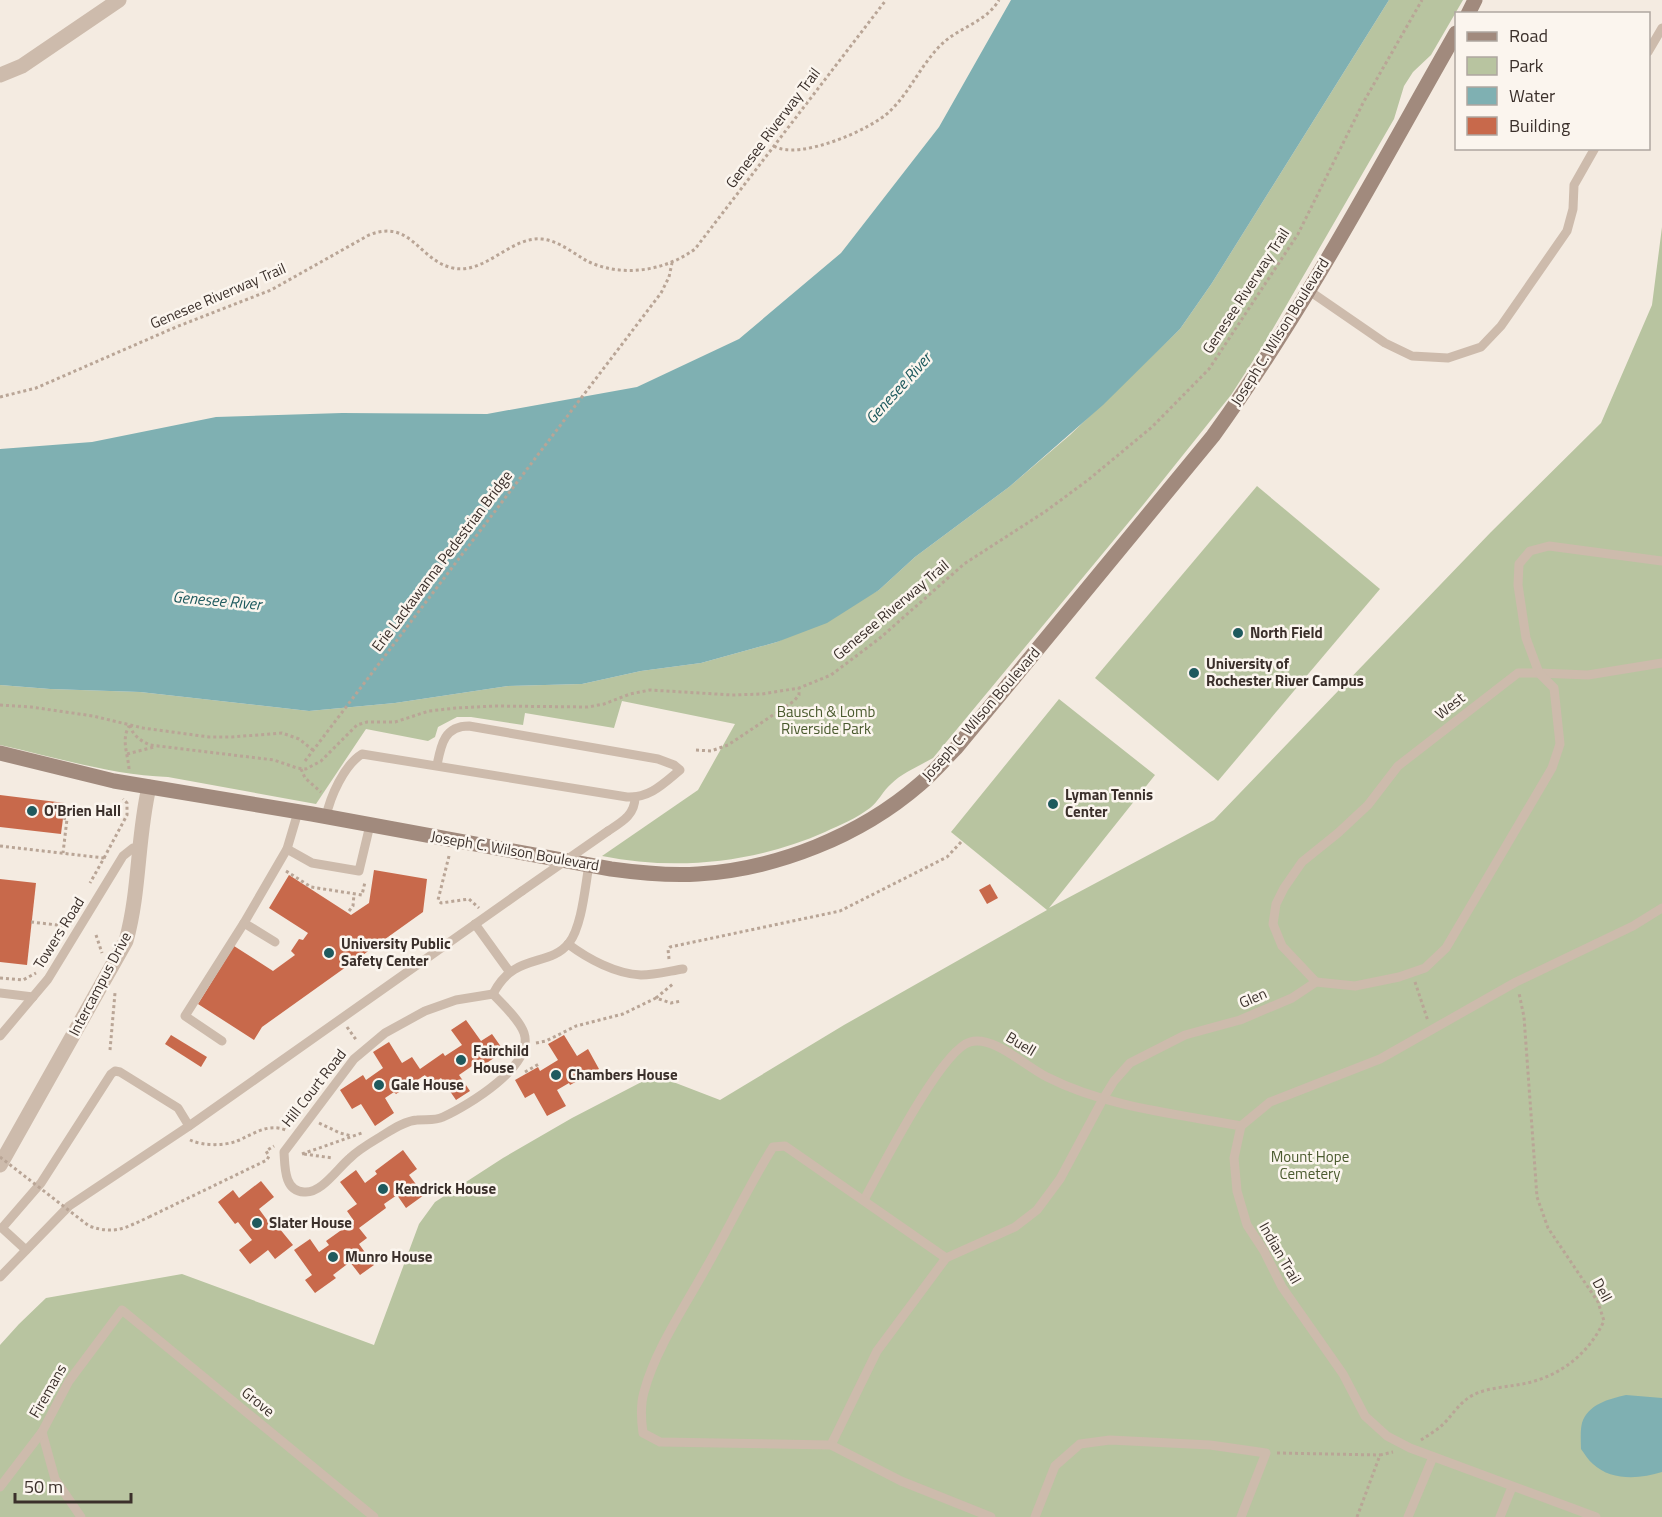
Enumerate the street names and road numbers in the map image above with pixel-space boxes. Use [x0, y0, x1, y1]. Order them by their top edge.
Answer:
street label: Genesee Riverway Trail [720, 63, 826, 193]
street label: Genesee Riverway Trail [1196, 223, 1295, 358]
street label: Joseph C. Wilson Boulevard [1225, 253, 1335, 410]
street label: Genesee Riverway Trail [146, 257, 289, 335]
street label: Erie Lackawanna Pedestrian Bridge [366, 465, 518, 656]
street label: Genesee Riverway Trail [828, 554, 954, 665]
street label: Joseph C. Wilson Boulevard [916, 642, 1045, 786]
street label: West [1430, 686, 1470, 725]
street label: Joseph C. Wilson Boulevard [429, 824, 601, 877]
street label: Towers Road [27, 892, 90, 973]
street label: Intercampus Drive [62, 928, 137, 1040]
street label: Glen [1235, 981, 1270, 1014]
street label: Buell [1002, 1026, 1041, 1062]
street label: Hill Court Road [276, 1044, 352, 1132]
street label: Indian Trail [1254, 1218, 1307, 1288]
street label: Dell [1587, 1274, 1618, 1306]
street label: Firemans [23, 1359, 72, 1422]
street label: Grove [237, 1381, 280, 1422]

